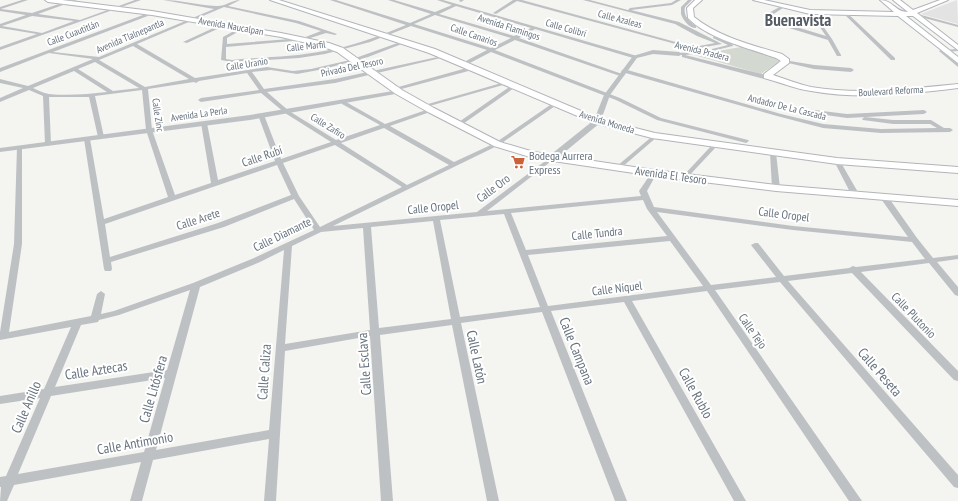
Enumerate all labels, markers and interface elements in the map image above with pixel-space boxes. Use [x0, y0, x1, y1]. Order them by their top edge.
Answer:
street label: Calle Azaleas [597, 7, 644, 31]
district label: Buenavista [765, 9, 831, 31]
street label: Avenida Flamingos [476, 11, 542, 43]
street label: Avenida Naucalpan [197, 14, 265, 38]
street label: Avenida Tlalnepantla [94, 16, 166, 56]
street label: Calle Colibrí [544, 16, 589, 40]
street label: Calle Cuautitlán [45, 17, 101, 49]
street label: Calle Canarios [449, 21, 500, 49]
street label: Calle Marfil [286, 37, 327, 55]
street label: Avenida Pradera [673, 38, 731, 64]
street label: Calle Uranio [225, 54, 269, 74]
street label: Privada Del Tesoro [320, 54, 384, 80]
street label: Boulevard Reforma [858, 83, 924, 99]
street label: Andador De La Cascada [746, 91, 828, 123]
street label: Calle Zinc [149, 97, 167, 133]
street label: Avenida La Perla [170, 104, 228, 124]
street label: Avenida Moneda [578, 107, 636, 137]
street label: Calle Zafiro [308, 110, 348, 142]
street label: Calle Rubí [240, 142, 285, 170]
place label: Bodega Aurrera Express [529, 148, 593, 177]
supermarket icon: Bodega Aurrera Express [510, 154, 526, 170]
street label: Avenida El Tesoro [634, 163, 708, 187]
street label: Calle Oro [473, 170, 513, 206]
street label: Calle Oropel [407, 197, 459, 217]
street label: Calle Oropel [758, 203, 811, 225]
street label: Calle Arete [174, 205, 222, 233]
street label: Calle Diamante [250, 213, 314, 255]
street label: Calle Tundra [571, 223, 623, 243]
street label: Calle Níquel [591, 277, 643, 299]
street label: Calle Plutonio [888, 289, 940, 341]
street label: Calle Tejo [735, 310, 771, 352]
street label: Calle Campana [555, 314, 599, 388]
street label: Calle Latón [463, 329, 491, 385]
street label: Calle Esclava [353, 332, 375, 396]
street label: Calle Caliza [253, 344, 275, 400]
street label: Calle Peseta [854, 344, 906, 400]
street label: Calle Litósfera [135, 353, 171, 425]
street label: Calle Aztecas [64, 356, 129, 384]
street label: Calle Rublo [675, 364, 717, 422]
street label: Calle Anillo [7, 378, 45, 436]
street label: Calle Antimonio [96, 427, 174, 459]

